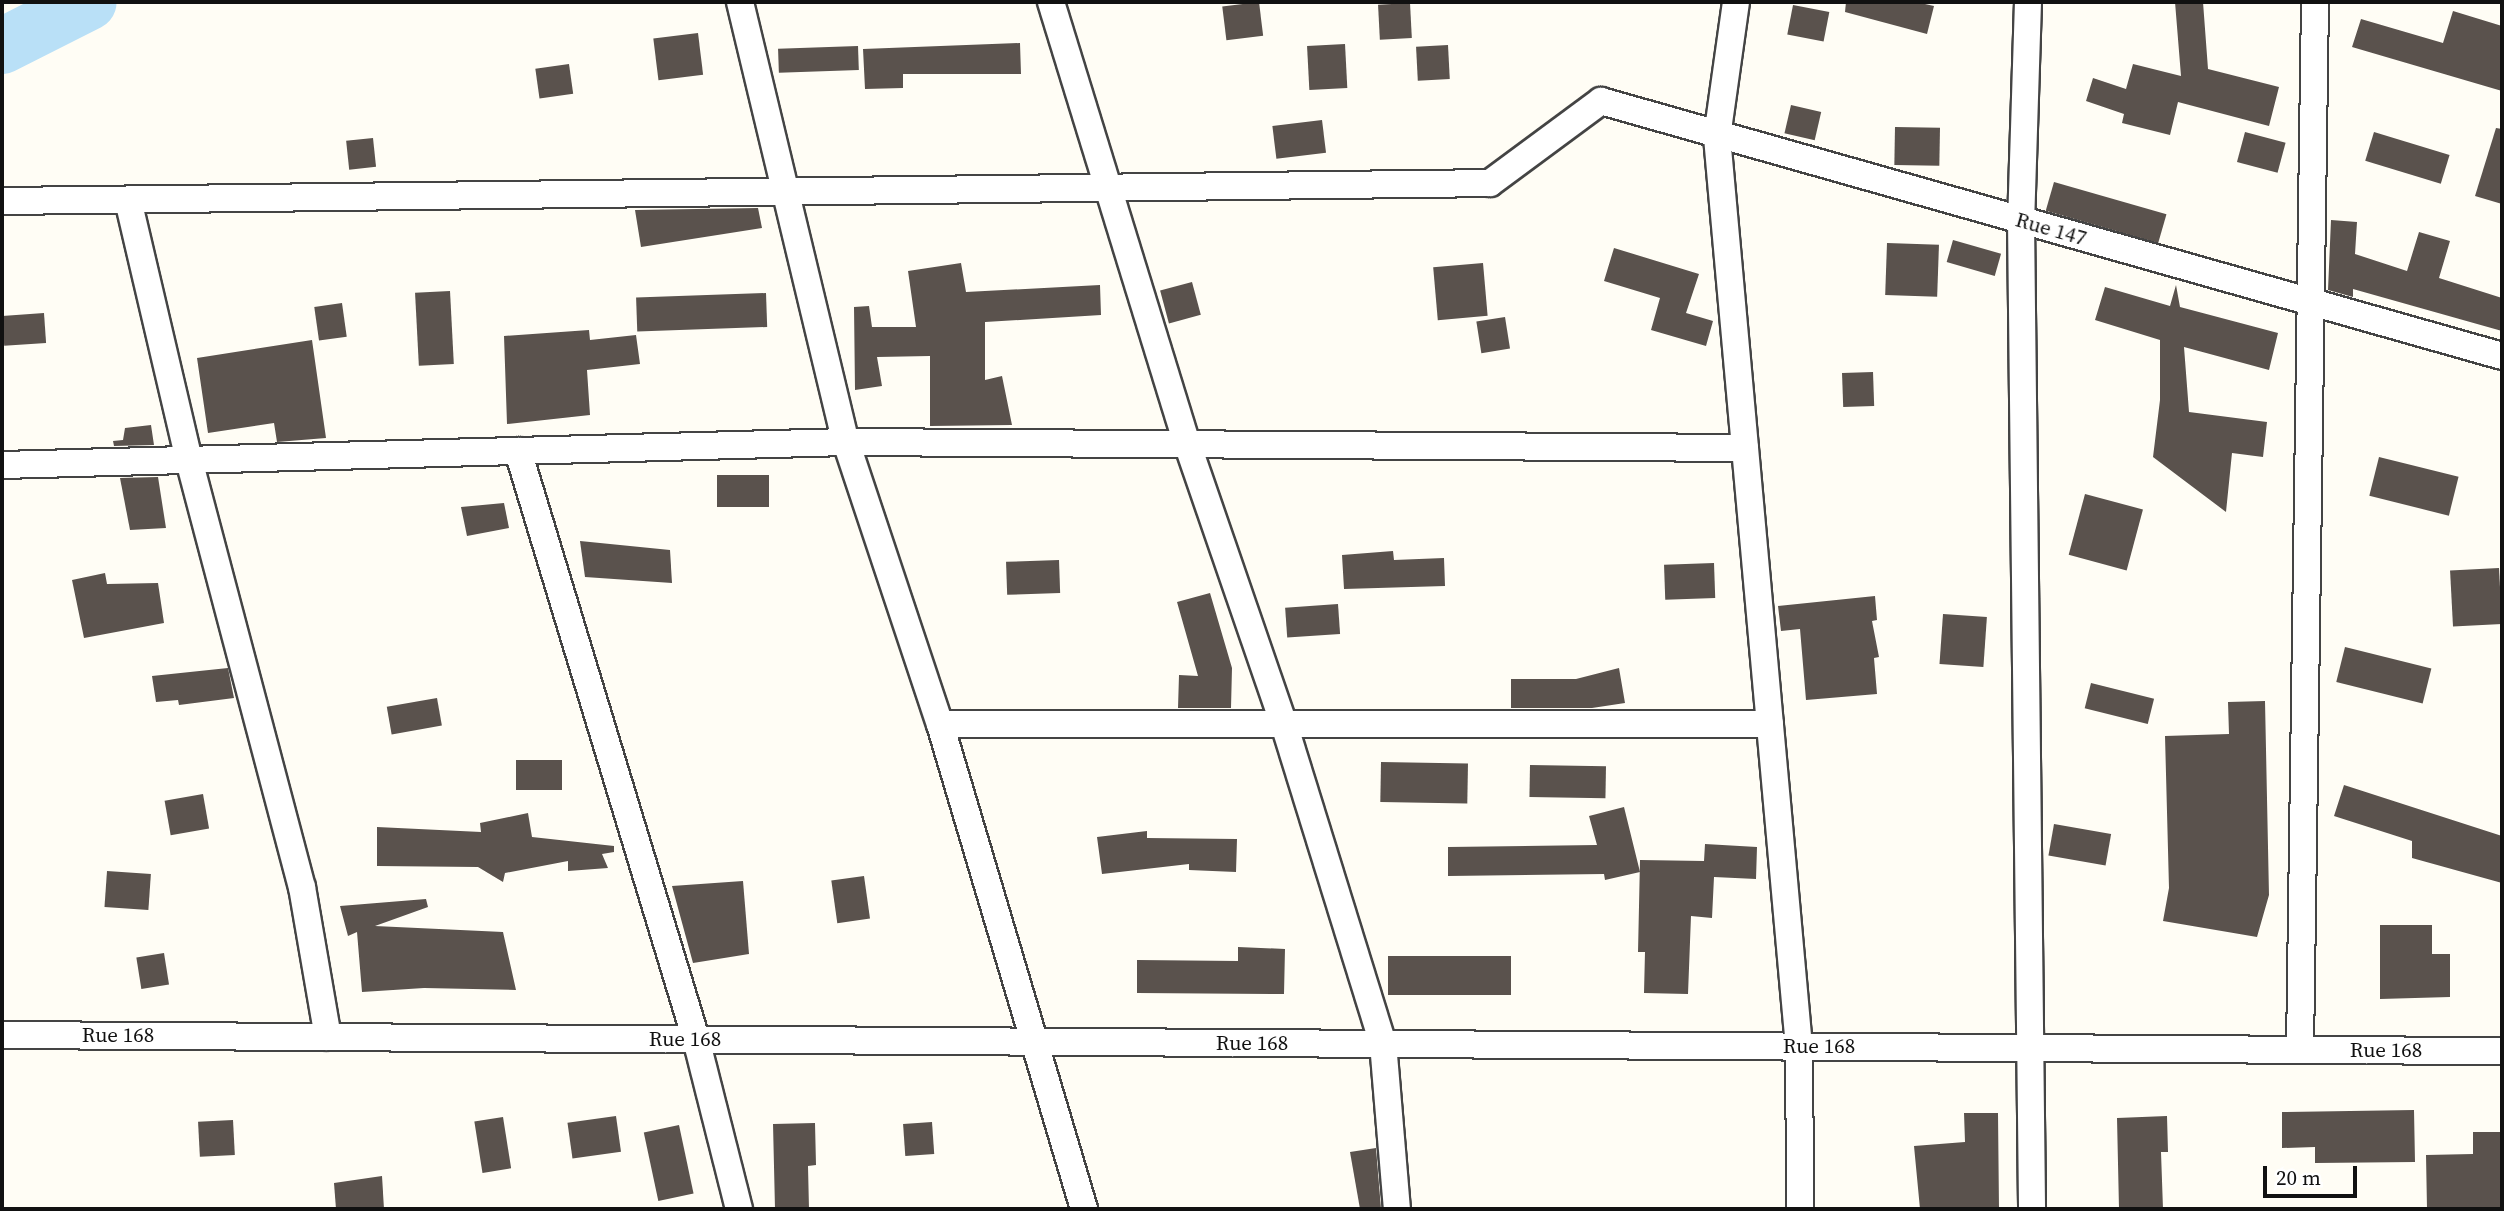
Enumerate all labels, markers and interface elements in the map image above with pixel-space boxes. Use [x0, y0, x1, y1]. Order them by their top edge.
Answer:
street label: Rue 147 [2013, 207, 2089, 251]
street label: Rue 168 [82, 1022, 154, 1048]
street label: Rue 168 [649, 1026, 721, 1052]
street label: Rue 168 [1216, 1030, 1288, 1056]
street label: Rue 168 [1783, 1033, 1855, 1059]
street label: Rue 168 [2350, 1037, 2422, 1063]
scale bar [2266, 1152, 2360, 1196]
text: 20 m [2276, 1163, 2321, 1192]

